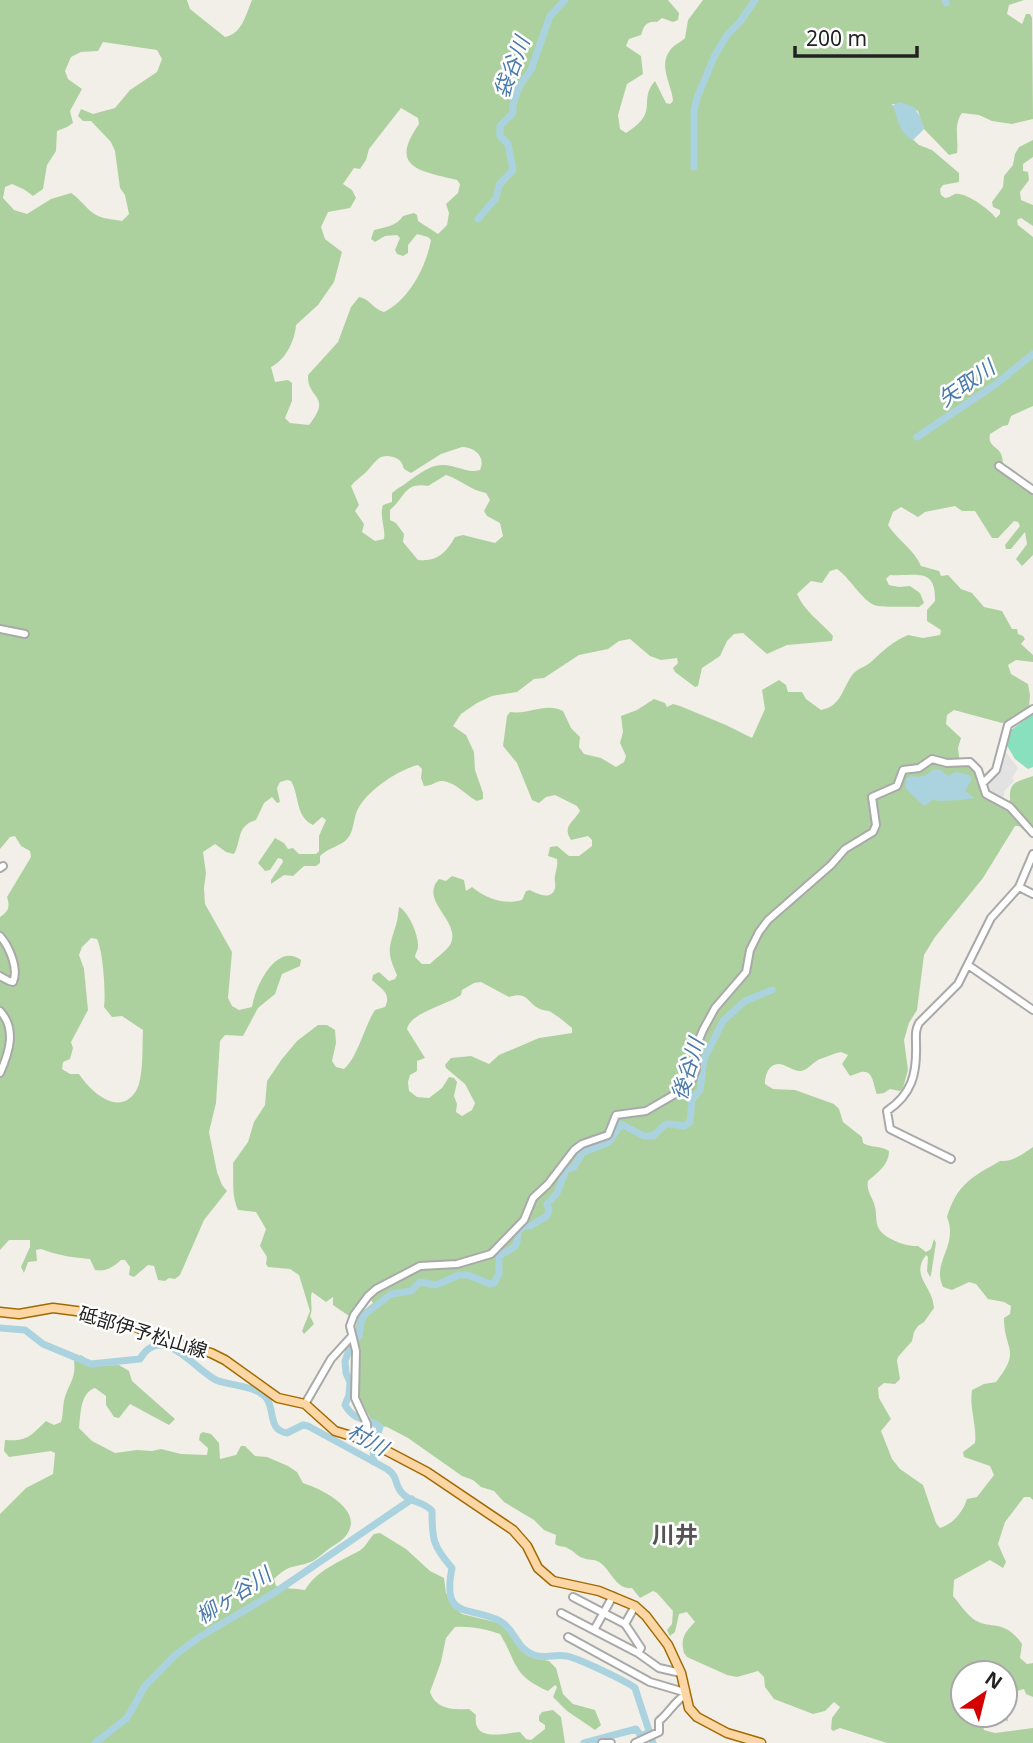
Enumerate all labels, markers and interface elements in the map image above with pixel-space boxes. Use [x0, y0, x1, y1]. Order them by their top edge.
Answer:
scale bar [795, 14, 918, 58]
text: 200 m [806, 24, 867, 52]
water label: 袋谷川 [487, 31, 536, 101]
water label: 矢取川 [932, 352, 1001, 413]
water label: 後谷川 [664, 1033, 710, 1103]
street label: 砥部伊予松山線 [76, 1300, 210, 1364]
water label: 村川 [343, 1417, 395, 1462]
district label: 川井 [652, 1518, 698, 1550]
water label: 柳ヶ谷川 [190, 1559, 278, 1630]
north arrow [949, 1659, 1019, 1729]
text: N [980, 1665, 1008, 1695]

